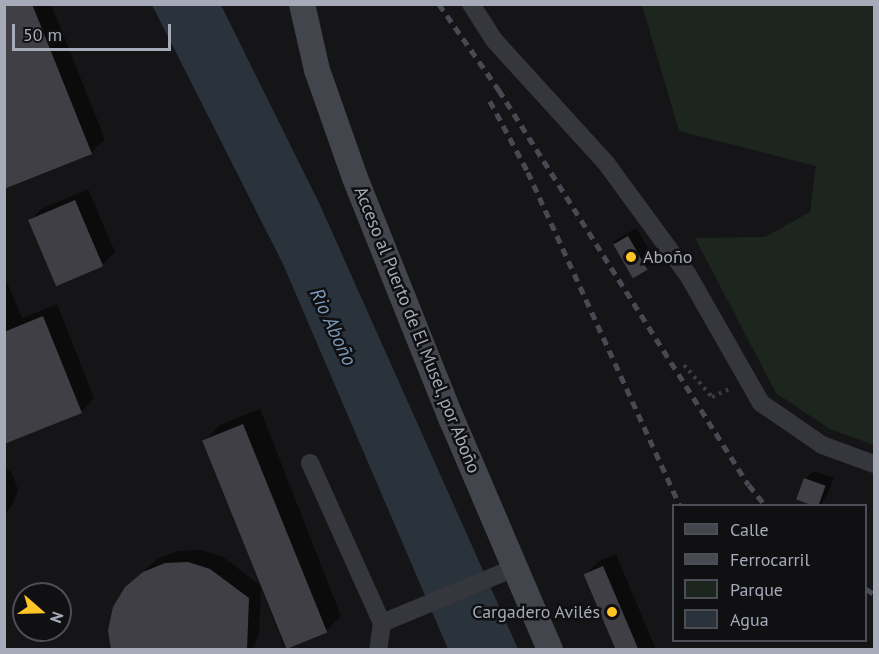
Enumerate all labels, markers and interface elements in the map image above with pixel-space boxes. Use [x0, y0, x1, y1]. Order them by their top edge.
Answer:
scale bar [15, 12, 174, 50]
text: 50 m [23, 23, 62, 46]
street label: Acceso al Puerto de El Musel, por Aboño [349, 183, 485, 477]
place label: Aboño [643, 246, 692, 268]
marker: Aboño [624, 250, 638, 264]
water label: Rio Aboño [304, 284, 362, 370]
legend [672, 504, 867, 642]
text: Calle [730, 518, 769, 541]
text: Ferrocarril [730, 548, 810, 571]
text: Parque [730, 578, 783, 601]
north arrow [12, 582, 72, 642]
place label: Cargadero Avilés [472, 601, 600, 623]
marker: Cargadero Avilés [605, 605, 619, 619]
text: Agua [730, 608, 769, 631]
text: N [46, 609, 68, 626]

